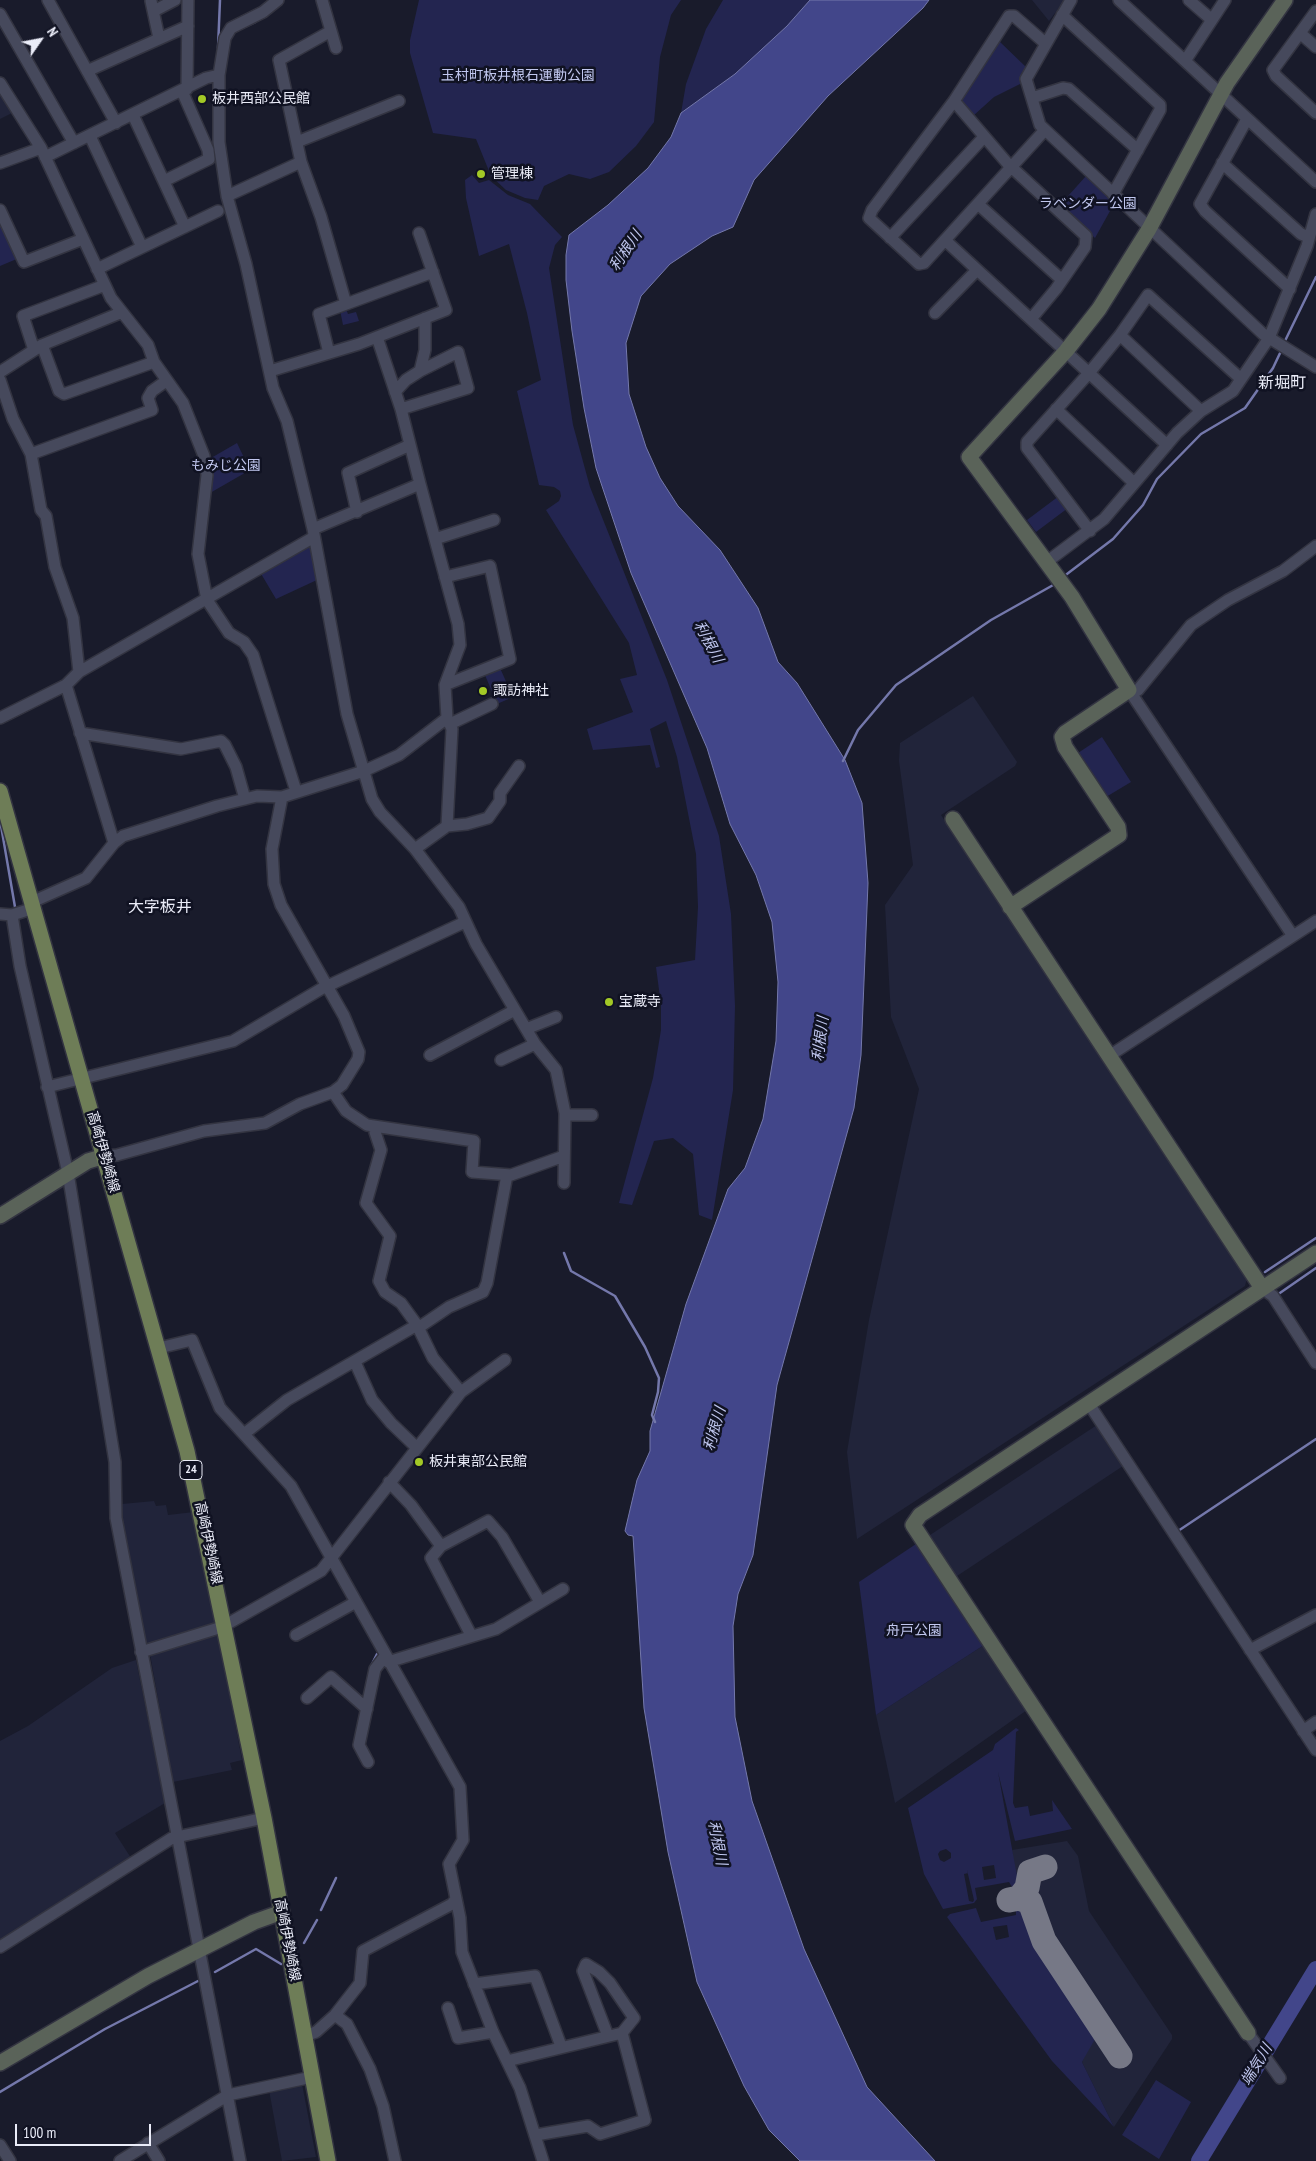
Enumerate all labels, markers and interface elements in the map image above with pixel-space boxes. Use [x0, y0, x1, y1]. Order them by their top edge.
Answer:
north arrow [15, 15, 65, 65]
text: N [43, 24, 62, 40]
park label: 玉村町板井根石運動公園 [441, 68, 595, 84]
place label: 板井西部公民館 [212, 91, 310, 107]
marker: 板井西部公民館 [196, 93, 208, 105]
place label: 管理棟 [491, 166, 533, 182]
marker: 管理棟 [475, 168, 487, 180]
park label: ラベンダー公園 [1039, 196, 1137, 212]
water label: 利根川 [606, 227, 646, 275]
district label: 新堀町 [1258, 373, 1306, 393]
park label: もみじ公園 [191, 458, 261, 474]
water label: 利根川 [689, 618, 727, 666]
place label: 諏訪神社 [493, 683, 549, 699]
marker: 諏訪神社 [477, 685, 489, 697]
district label: 大字板井 [128, 897, 192, 917]
place label: 宝蔵寺 [619, 994, 661, 1010]
marker: 宝蔵寺 [603, 996, 615, 1008]
water label: 利根川 [809, 1016, 833, 1062]
street label: 高崎伊勢崎線 [83, 1109, 123, 1195]
water label: 利根川 [700, 1405, 730, 1453]
place label: 板井東部公民館 [429, 1454, 527, 1470]
marker: 板井東部公民館 [413, 1456, 425, 1468]
road number: 24 [180, 1460, 202, 1480]
street label: 高崎伊勢崎線 [191, 1500, 225, 1586]
park label: 舟戸公園 [886, 1623, 942, 1639]
water label: 利根川 [704, 1819, 730, 1867]
street label: 高崎伊勢崎線 [271, 1897, 303, 1983]
water label: 端気川 [1238, 2041, 1276, 2089]
scale bar [18, 2114, 154, 2146]
text: 100 m [23, 2123, 56, 2142]

